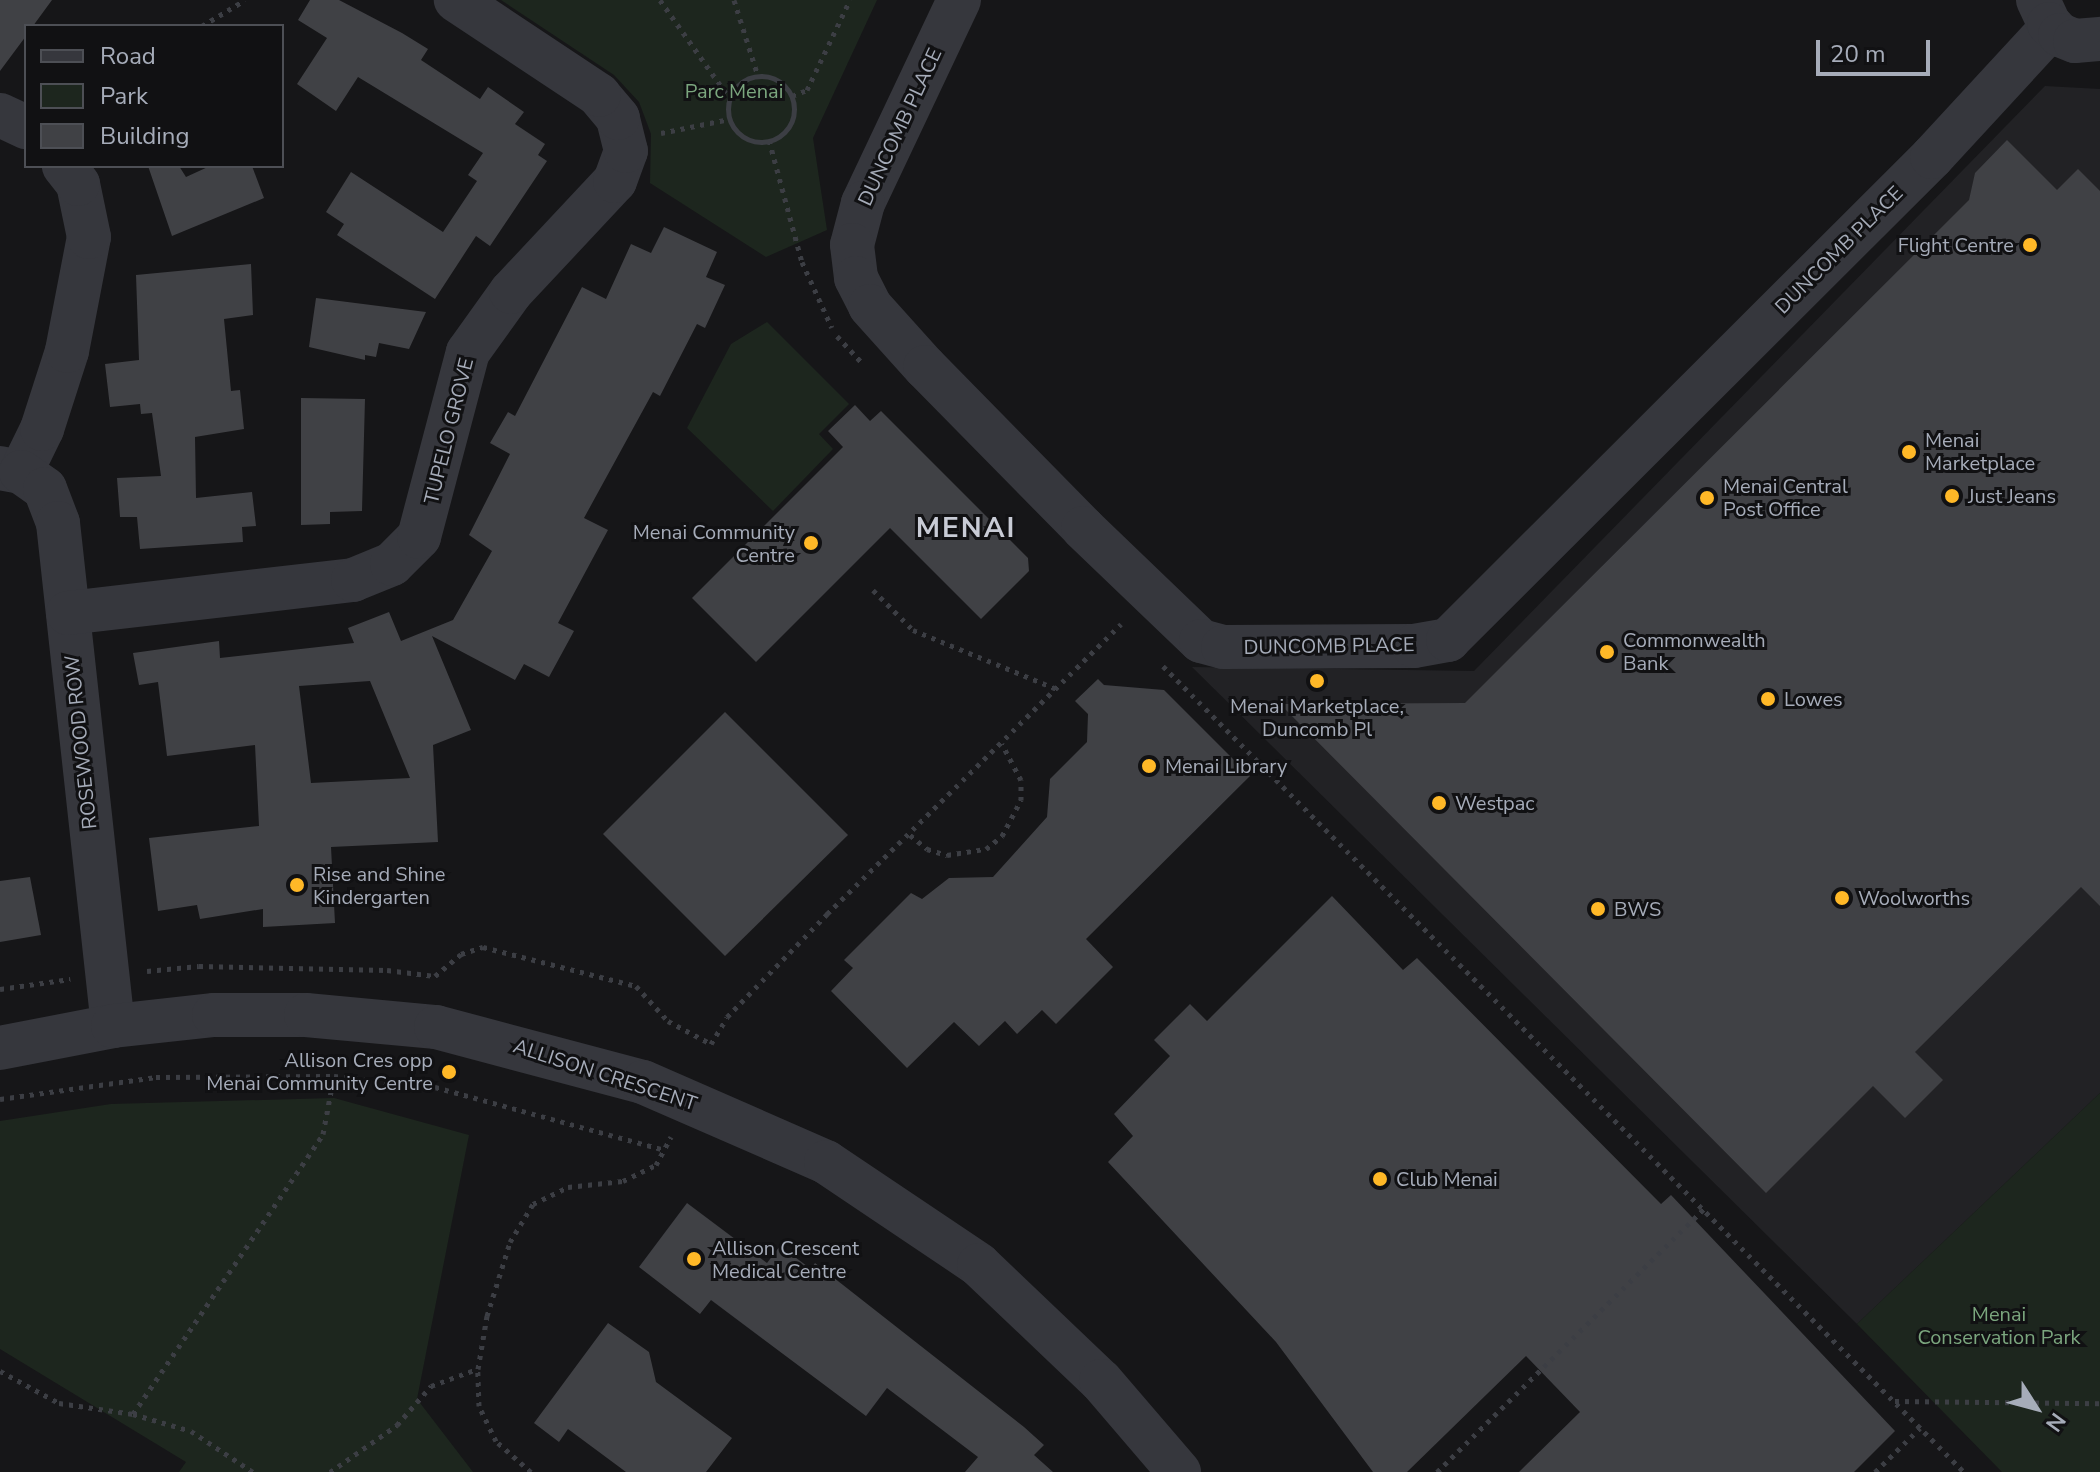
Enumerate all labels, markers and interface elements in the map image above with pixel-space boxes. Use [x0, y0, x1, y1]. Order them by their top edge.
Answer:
legend [24, 24, 284, 168]
scale bar [1820, 24, 1934, 74]
text: 20 m [1830, 38, 1886, 70]
text: Road [100, 40, 156, 72]
street label: DUNCOMB PLACE [853, 44, 947, 210]
park label: Parc Menai [685, 79, 783, 103]
text: Park [100, 80, 148, 112]
text: Building [100, 120, 190, 152]
street label: DUNCOMB PLACE [1770, 181, 1908, 319]
place label: Flight Centre [1898, 233, 2014, 257]
marker: Flight Centre [2021, 236, 2039, 254]
street label: TUPELO GROVE [419, 355, 479, 507]
place label: Menai Marketplace [1925, 428, 2035, 475]
marker: Menai Marketplace [1900, 443, 1918, 461]
place label: Menai Central Post Office [1723, 474, 1848, 521]
place label: Just Jeans [1968, 484, 2056, 508]
marker: Just Jeans [1943, 487, 1961, 505]
marker: Menai Central Post Office [1698, 489, 1716, 507]
district label: MENAI [916, 511, 1016, 545]
place label: Menai Community Centre [633, 520, 795, 567]
marker: Menai Community Centre [802, 534, 820, 552]
place label: Commonwealth Bank [1623, 628, 1766, 675]
street label: DUNCOMB PLACE [1243, 633, 1415, 659]
marker: Commonwealth Bank [1598, 643, 1616, 661]
street label: ROSEWOOD ROW [60, 654, 102, 830]
marker: Menai Marketplace, Duncomb Pl [1308, 672, 1326, 690]
place label: Lowes [1784, 687, 1843, 711]
marker: Lowes [1759, 690, 1777, 708]
place label: Menai Marketplace, Duncomb Pl [1230, 694, 1404, 741]
place label: Menai Library [1165, 754, 1287, 778]
marker: Menai Library [1140, 757, 1158, 775]
place label: Westpac [1455, 791, 1535, 815]
marker: Westpac [1430, 794, 1448, 812]
place label: Rise and Shine Kindergarten [313, 862, 445, 909]
marker: Rise and Shine Kindergarten [288, 876, 306, 894]
place label: Woolworths [1858, 886, 1970, 910]
marker: Woolworths [1833, 889, 1851, 907]
place label: BWS [1614, 897, 1661, 921]
marker: BWS [1589, 900, 1607, 918]
street label: ALLISON CRESCENT [510, 1034, 700, 1116]
place label: Allison Cres opp Menai Community Centre [206, 1048, 433, 1095]
marker: Allison Cres opp Menai Community Centre [440, 1063, 458, 1081]
place label: Club Menai [1396, 1167, 1498, 1191]
marker: Club Menai [1371, 1170, 1389, 1188]
place label: Allison Crescent Medical Centre [712, 1236, 859, 1283]
marker: Allison Crescent Medical Centre [683, 1248, 705, 1270]
park label: Menai Conservation Park [1917, 1303, 2081, 1350]
north arrow [1996, 1368, 2076, 1448]
text: N [2038, 1407, 2072, 1438]

